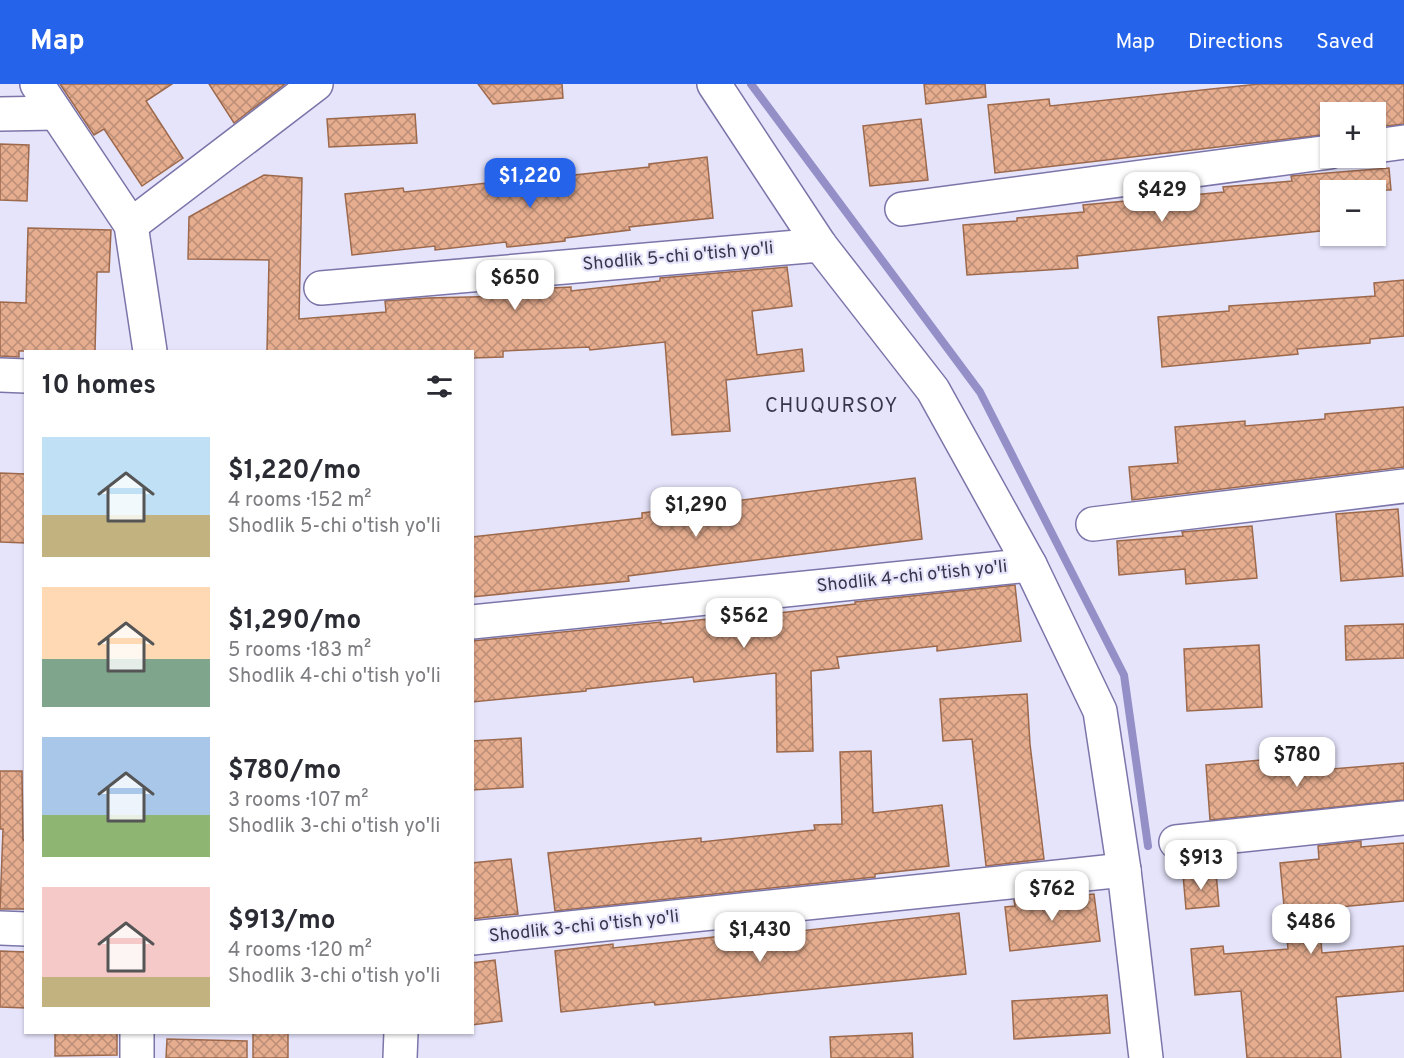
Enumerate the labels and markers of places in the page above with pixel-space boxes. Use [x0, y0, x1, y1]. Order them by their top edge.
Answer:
pin: $1,220 [481, 158, 579, 209]
pin: $429 [1126, 172, 1198, 223]
pin: $650 [479, 260, 551, 311]
pin: $1,290 [647, 487, 745, 538]
pin: $562 [708, 598, 780, 649]
pin: $780 [1261, 737, 1333, 788]
pin: $913 [1165, 840, 1237, 891]
pin: $762 [1016, 871, 1088, 922]
pin: $486 [1275, 904, 1347, 955]
pin: $1,430 [711, 912, 809, 963]

